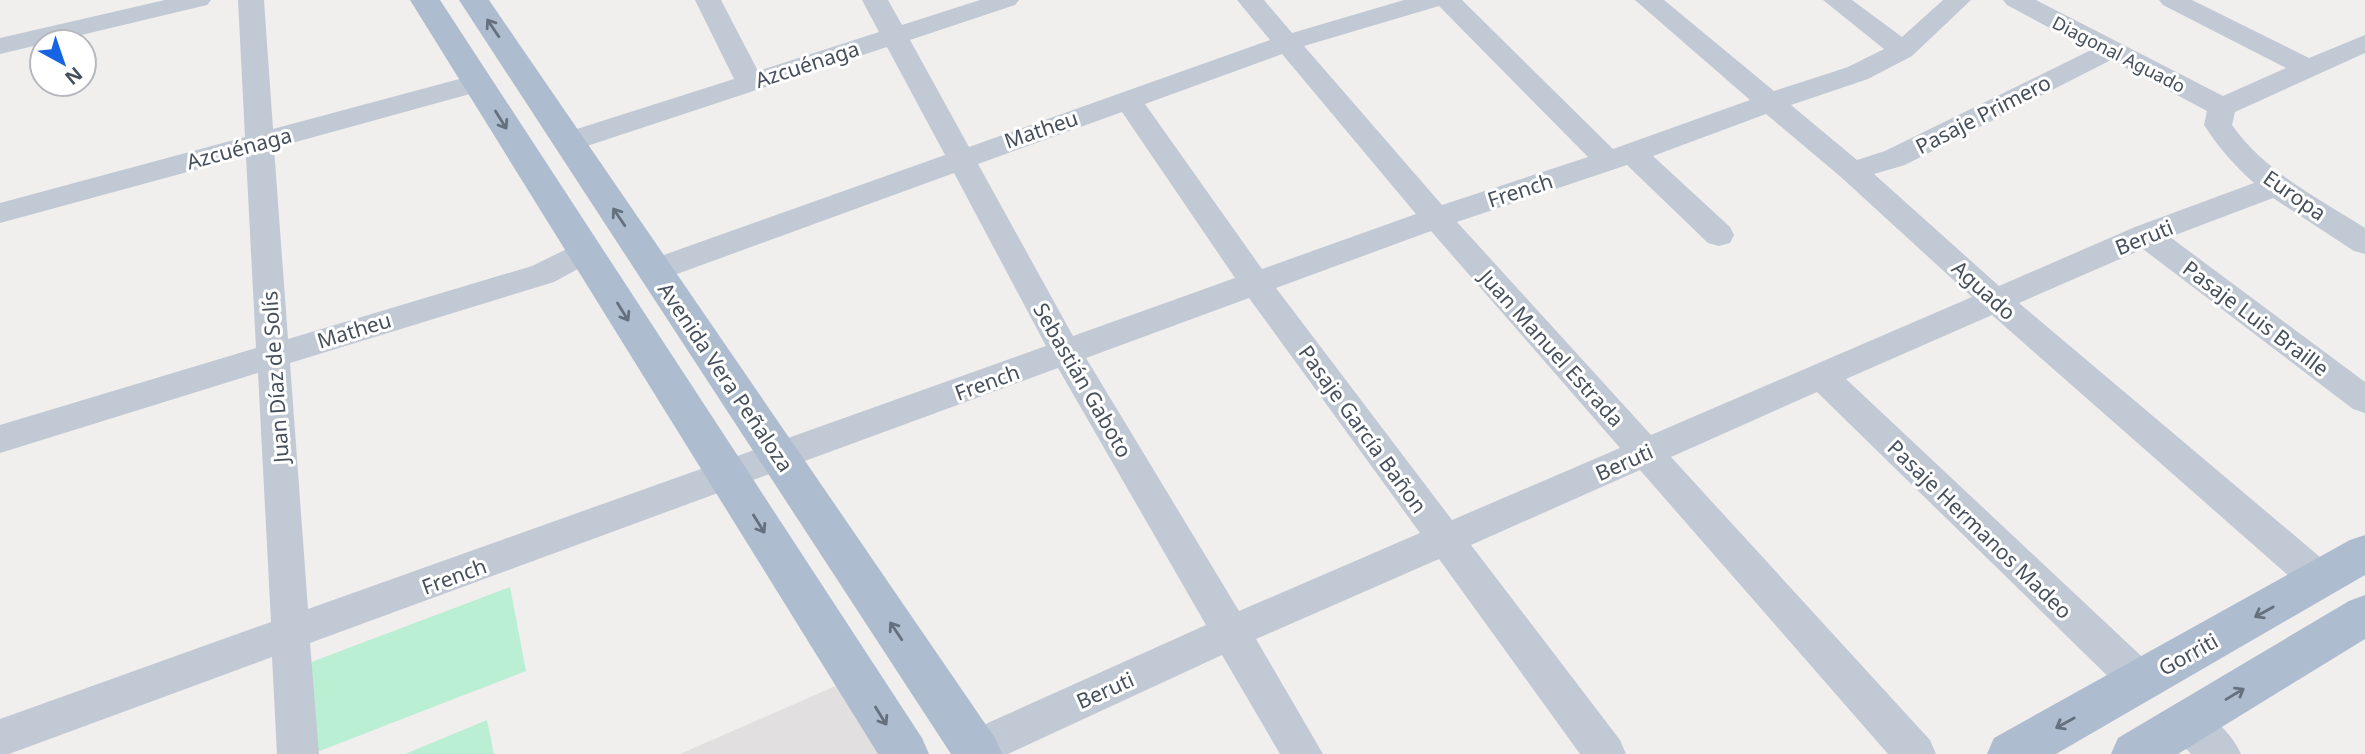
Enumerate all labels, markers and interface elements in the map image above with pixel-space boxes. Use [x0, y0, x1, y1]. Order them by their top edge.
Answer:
street label: Diagonal Aguado [2048, 10, 2190, 98]
one-way arrow [485, 19, 500, 38]
north arrow [28, 28, 98, 98]
street label: Azcuénaga [751, 34, 863, 94]
text: N [60, 61, 88, 91]
street label: Pasaje Primero [1911, 68, 2055, 160]
street label: Matheu [1000, 103, 1082, 155]
one-way arrow [495, 109, 509, 129]
street label: Azcuénaga [183, 121, 295, 175]
street label: Europa [2258, 163, 2332, 227]
street label: French [1484, 166, 1556, 214]
one-way arrow [612, 208, 626, 227]
street label: Beruti [2111, 213, 2177, 261]
street label: Aguado [1946, 254, 2022, 326]
street label: Pasaje Luis Braille [2177, 254, 2335, 382]
street label: Juan Manuel Estrada [1473, 262, 1630, 433]
street label: Avenida Vera Peñaloza [652, 277, 800, 477]
street label: Juan Díaz de Solís [255, 290, 295, 466]
street label: Sebastián Gaboto [1027, 298, 1139, 462]
one-way arrow [617, 301, 631, 321]
street label: Matheu [313, 305, 395, 355]
street label: Pasaje García Bañon [1293, 339, 1433, 519]
street label: French [951, 357, 1023, 407]
street label: Pasaje Hermanos Madeo [1882, 433, 2078, 625]
street label: Beruti [1591, 437, 1657, 487]
one-way arrow [752, 514, 766, 534]
street label: French [418, 551, 490, 601]
one-way arrow [2254, 605, 2274, 619]
one-way arrow [889, 622, 904, 641]
street label: Gorriti [2153, 626, 2223, 682]
street label: Beruti [1072, 665, 1138, 715]
one-way arrow [2225, 686, 2245, 700]
one-way arrow [874, 706, 888, 726]
one-way arrow [2056, 716, 2076, 730]

